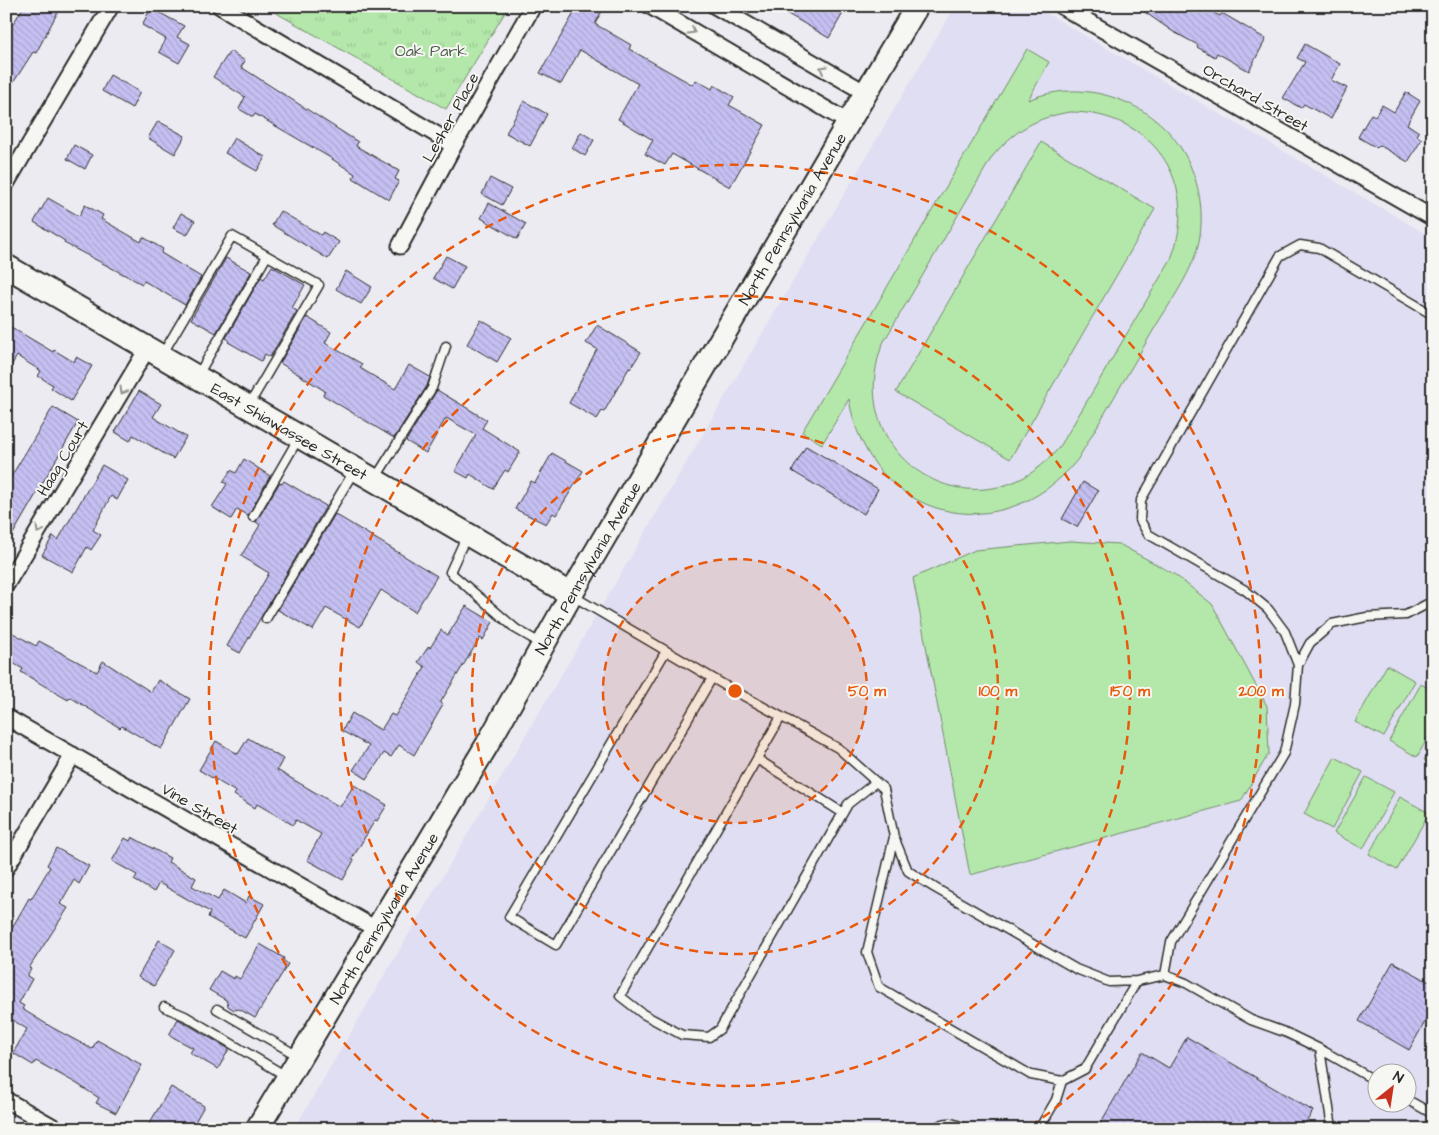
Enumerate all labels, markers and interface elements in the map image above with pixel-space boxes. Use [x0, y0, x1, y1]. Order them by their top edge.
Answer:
one-way arrow [687, 24, 696, 34]
park label: Oak Park [395, 40, 467, 62]
street label: Orchard Street [1199, 59, 1313, 137]
one-way arrow [820, 65, 829, 75]
street label: Lesher Place [417, 68, 485, 166]
street label: North Pennsylvania Avenue [734, 129, 852, 309]
street label: East Shiawassee Street [207, 378, 372, 486]
one-way arrow [119, 385, 129, 394]
street label: Haag Court [32, 416, 95, 501]
street label: North Pennsylvania Avenue [530, 478, 647, 659]
one-way arrow [36, 525, 46, 534]
text: 50 m [848, 681, 886, 702]
text: 100 m [979, 681, 1018, 702]
text: 150 m [1110, 681, 1150, 702]
text: 200 m [1237, 681, 1284, 702]
centre of rings [726, 682, 744, 700]
street label: Vine Street [157, 778, 242, 840]
street label: North Pennsylvania Avenue [324, 828, 444, 1008]
north arrow [1366, 1062, 1416, 1112]
text: N [1389, 1067, 1407, 1089]

